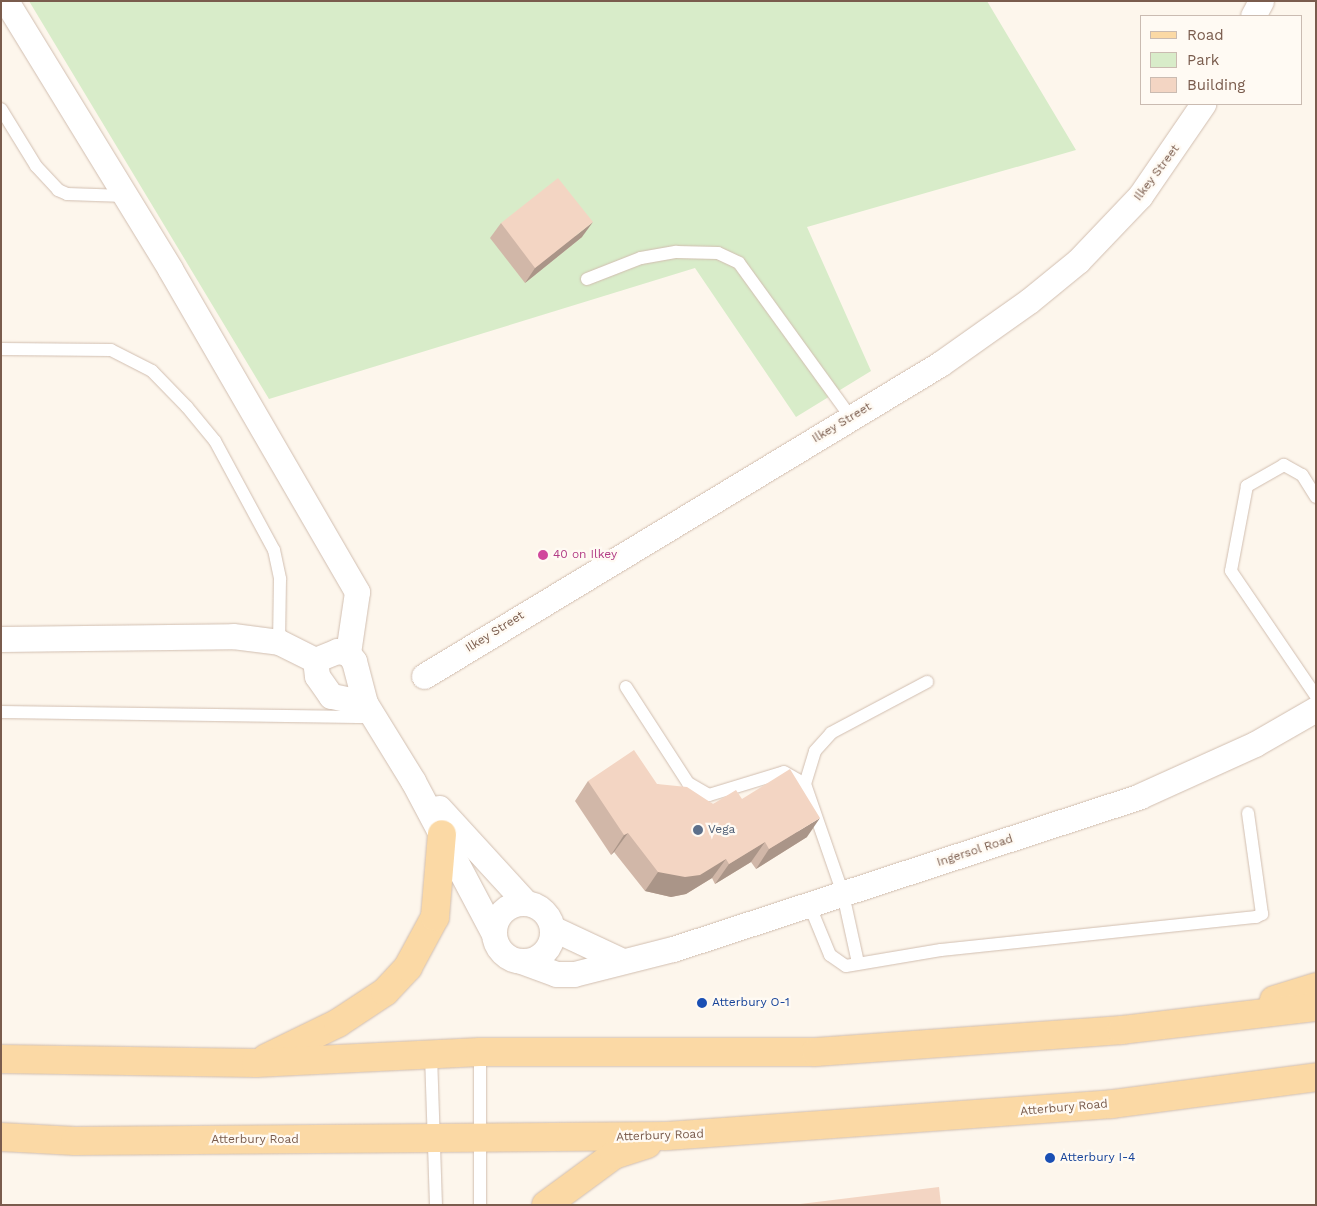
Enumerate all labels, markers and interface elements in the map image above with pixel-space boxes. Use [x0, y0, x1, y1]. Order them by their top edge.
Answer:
legend [1140, 15, 1302, 105]
text: Road [1187, 26, 1224, 44]
text: Park [1187, 51, 1219, 69]
text: Building [1187, 76, 1245, 94]
street label: Ilkey Street [1131, 142, 1183, 204]
street label: Ilkey Street [810, 400, 874, 446]
place label: 40 on Ilkey [553, 548, 617, 562]
marker: 40 on Ilkey [537, 549, 549, 561]
street label: Ilkey Street [463, 608, 527, 656]
place label: Vega [708, 823, 735, 837]
marker: Vega [692, 824, 704, 836]
street label: Ingersol Road [935, 832, 1015, 870]
place label: Atterbury O-1 [712, 996, 790, 1010]
marker: Atterbury O-1 [696, 997, 708, 1009]
street label: Atterbury Road [1020, 1097, 1108, 1119]
street label: Atterbury Road [616, 1127, 704, 1145]
street label: Atterbury Road [211, 1133, 299, 1147]
place label: Atterbury I-4 [1060, 1151, 1136, 1165]
marker: Atterbury I-4 [1044, 1152, 1056, 1164]

